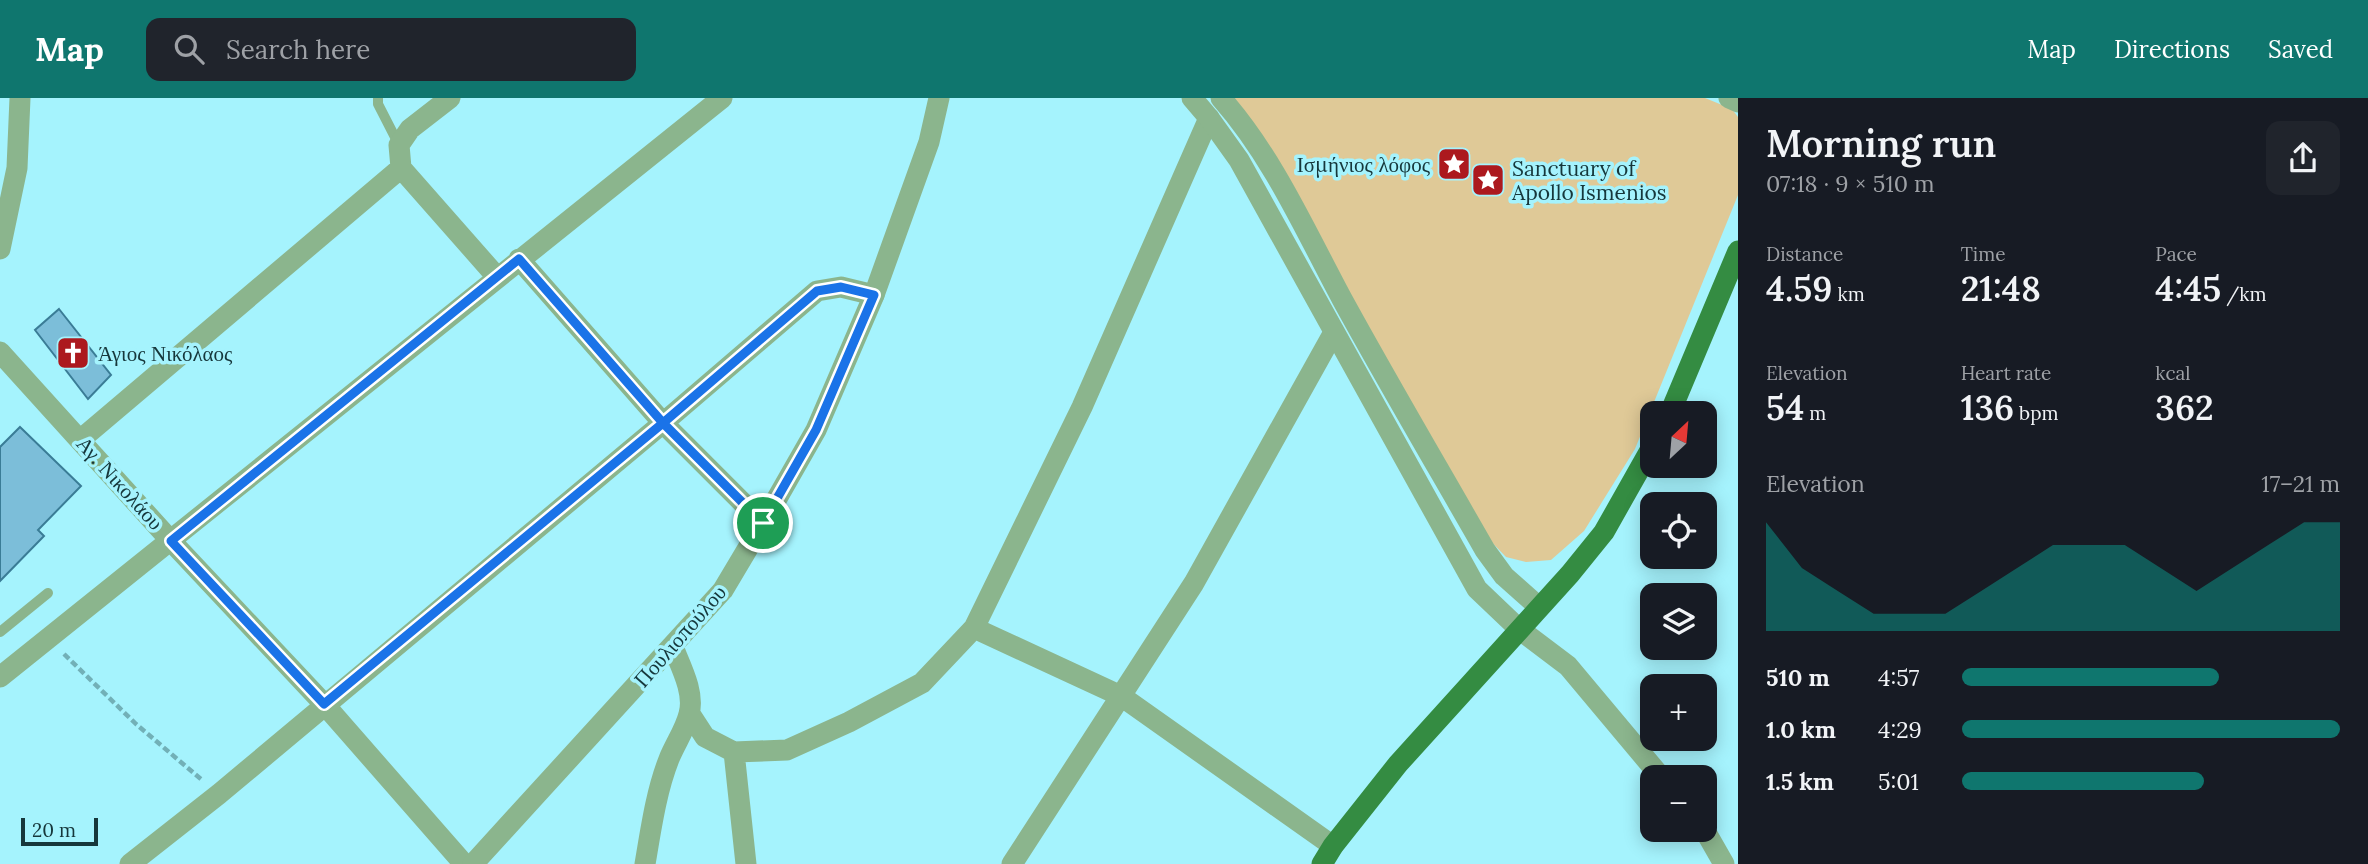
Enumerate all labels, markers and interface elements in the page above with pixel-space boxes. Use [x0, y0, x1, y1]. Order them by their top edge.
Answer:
search box [146, 18, 636, 81]
text: Map [35, 28, 104, 70]
icon: search [170, 30, 208, 68]
text: Search here [226, 33, 370, 66]
text: Map [2027, 34, 2076, 65]
text: Directions [2114, 34, 2230, 65]
text: Saved [2268, 34, 2333, 65]
text: Morning run [1766, 119, 1996, 167]
button: share [2266, 121, 2340, 195]
place icon: Ισμήνιος λόφος [1435, 145, 1473, 183]
place label: Ισμήνιος λόφος [1297, 151, 1431, 178]
place label: Sanctuary of Apollo Ismenios [1511, 155, 1667, 206]
place icon: Sanctuary of Apollo Ismenios [1469, 161, 1507, 199]
text: 07:18 · 9 × 510 m [1766, 169, 1935, 198]
text: Distance [1766, 242, 1843, 266]
text: Time [1961, 242, 2005, 266]
text: Pace [2155, 242, 2197, 266]
text: 4.59 [1766, 266, 1833, 311]
text: 21:48 [1961, 266, 2041, 311]
text: 4:45 [2155, 266, 2221, 311]
text: km [1833, 282, 1865, 306]
text: /km [2221, 282, 2267, 306]
church icon: Άγιος Νικόλαος [54, 334, 92, 372]
place label: Άγιος Νικόλαος [98, 340, 233, 367]
text: Elevation [1766, 361, 1848, 385]
text: Heart rate [1961, 361, 2051, 385]
text: kcal [2155, 361, 2190, 385]
text: 54 [1766, 385, 1804, 430]
text: 136 [1961, 385, 2014, 430]
text: 362 [2155, 385, 2214, 430]
north arrow [1640, 401, 1717, 478]
map controls [1640, 401, 1717, 842]
text: m [1804, 401, 1826, 425]
text: bpm [2014, 401, 2059, 425]
street label: Αγ. Νικολάου [71, 430, 169, 536]
text: Elevation [1766, 469, 1865, 498]
text: 17–21 m [2261, 469, 2340, 498]
button: locate [1640, 492, 1717, 569]
pin [733, 493, 793, 553]
icon: arrive [744, 504, 782, 542]
street label: Πουλιοπούλου [628, 579, 732, 693]
button: layers [1640, 583, 1717, 660]
text: 510 m [1766, 663, 1830, 692]
text: 4:57 [1878, 663, 1919, 692]
button: + [1640, 674, 1717, 751]
text: 1.0 km [1766, 715, 1836, 744]
text: 4:29 [1878, 715, 1922, 744]
button: − [1640, 765, 1717, 842]
text: 1.5 km [1766, 767, 1834, 796]
text: 5:01 [1878, 767, 1919, 796]
scale bar [21, 815, 98, 847]
text: 20 m [32, 818, 76, 842]

